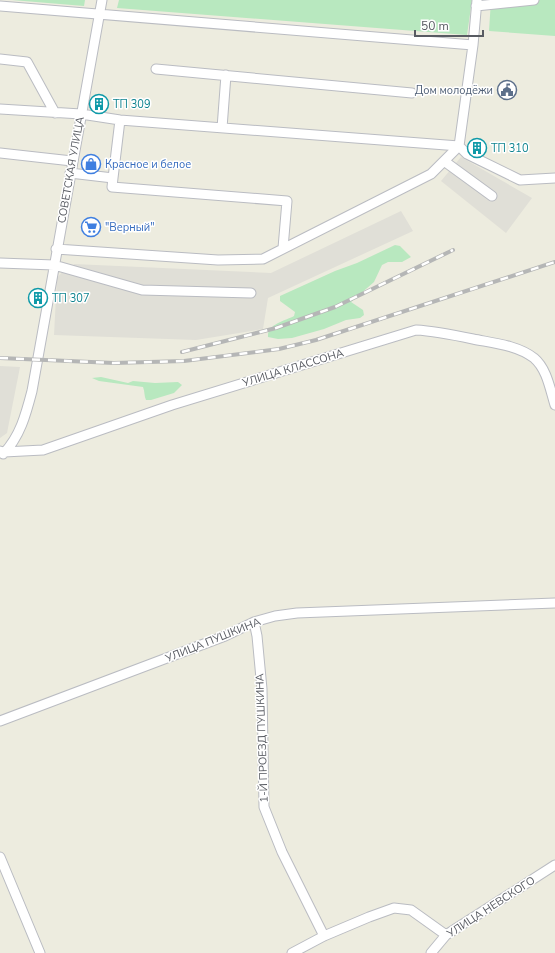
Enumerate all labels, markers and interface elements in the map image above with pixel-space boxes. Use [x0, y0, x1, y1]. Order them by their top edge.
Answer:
scale bar [415, 12, 483, 38]
text: 50 m [421, 18, 449, 34]
public building icon: Дом молодёжи [496, 79, 518, 101]
place label: Дом молодёжи [415, 83, 493, 98]
building icon: ТП 309 [88, 93, 110, 115]
place label: ТП 309 [113, 97, 151, 112]
street label: СОВЕТСКАЯ УЛИЦА [54, 115, 88, 225]
building icon: ТП 310 [466, 137, 488, 159]
place label: ТП 310 [491, 141, 529, 156]
shop icon: Красное и белое [80, 153, 102, 175]
place label: Красное и белое [105, 157, 191, 172]
supermarket icon: "Верный" [80, 216, 102, 238]
place label: "Верный" [105, 220, 154, 235]
building icon: ТП 307 [27, 287, 49, 309]
place label: ТП 307 [52, 291, 90, 306]
street label: УЛИЦА КЛАССОНА [240, 345, 346, 391]
street label: УЛИЦА ПУШКИНА [162, 614, 263, 666]
street label: 1-Й ПРОЕЗД ПУШКИНА [252, 673, 272, 803]
street label: УЛИЦА НЕВСКОГО [443, 873, 538, 942]

